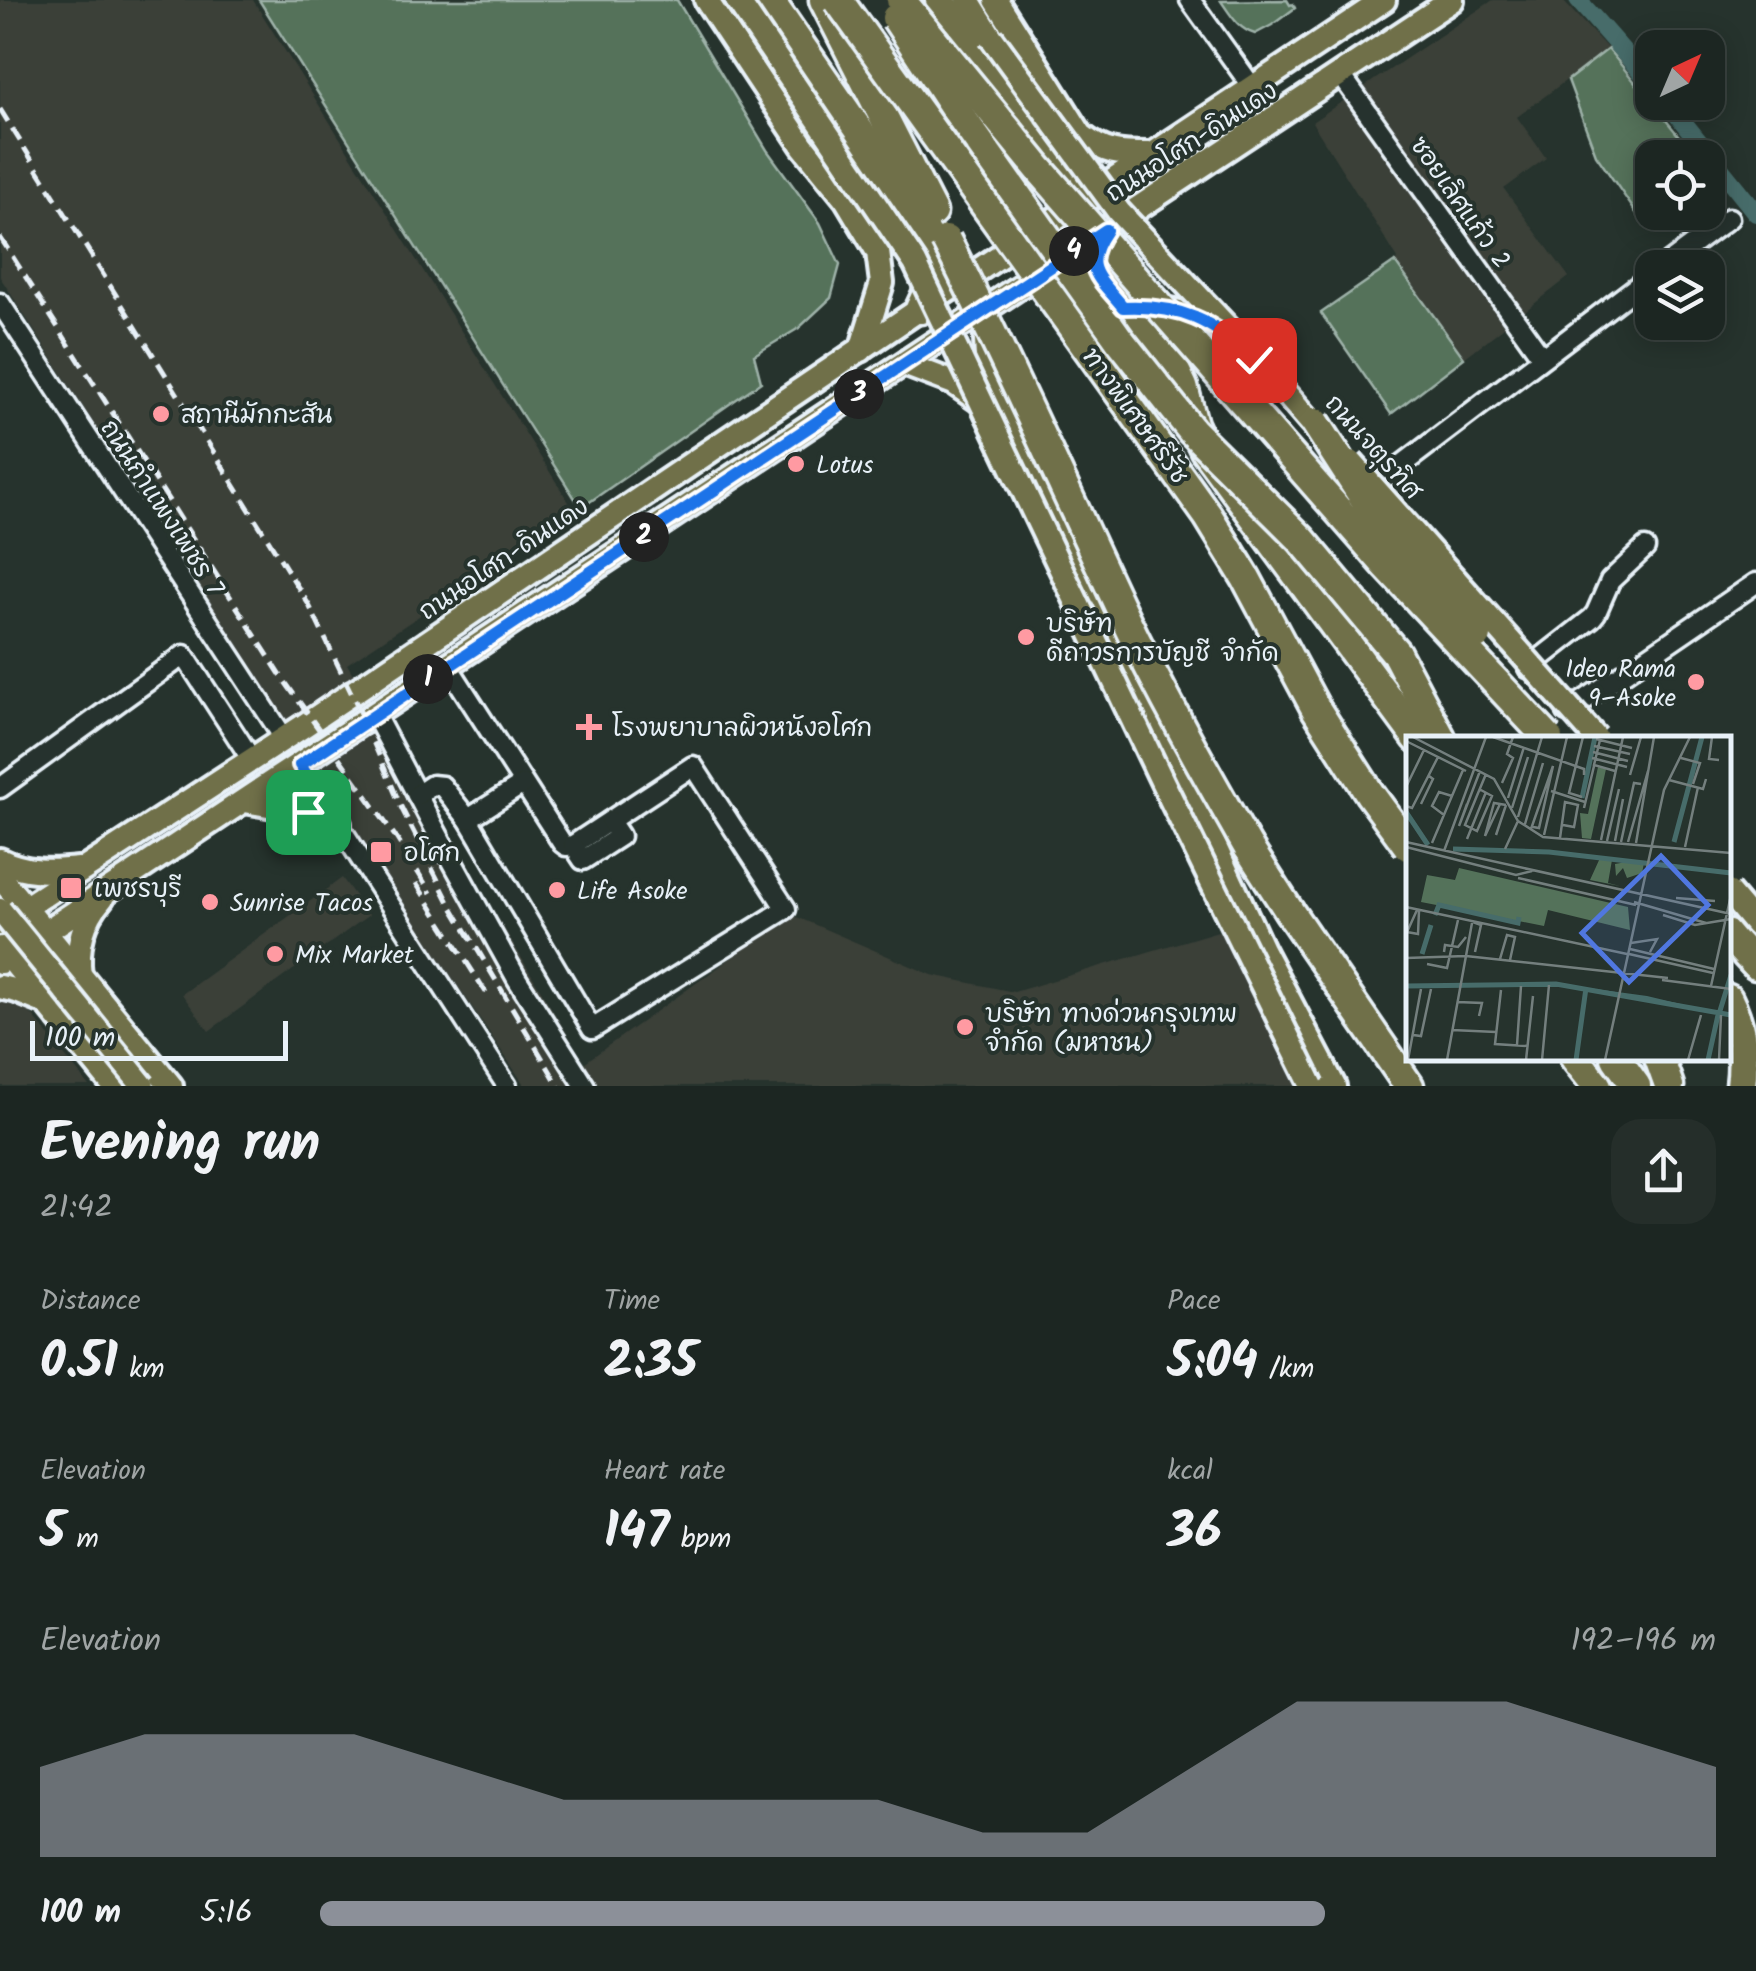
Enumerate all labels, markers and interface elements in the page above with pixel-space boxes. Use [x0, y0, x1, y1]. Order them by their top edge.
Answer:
north arrow [1635, 30, 1725, 120]
map controls [1635, 30, 1725, 340]
street label: ถนนอโศก-ดินแดง [1098, 72, 1286, 213]
street label: ซอยเลิศแก้ว 2 [1399, 128, 1520, 278]
button: locate [1635, 140, 1725, 230]
pin: 4 [1049, 226, 1099, 276]
text: 4 [1066, 228, 1082, 273]
button: layers [1635, 250, 1725, 340]
pin [1212, 318, 1297, 403]
icon: check [1227, 333, 1282, 388]
street label: ทางพิเศษศรีรัช [1071, 339, 1198, 493]
pin: 3 [834, 369, 884, 419]
text: 3 [851, 371, 867, 416]
street label: ถนนจตุรทิศ [1314, 386, 1432, 510]
place label: สถานีมักกะสัน [181, 396, 332, 436]
marker: สถานีมักกะสัน [150, 403, 172, 425]
street label: ถนนกำแพงเพชร 7 [89, 412, 234, 606]
place label: Lotus [816, 446, 874, 486]
marker: Lotus [785, 453, 807, 475]
street label: ถนนอโศก-ดินแดง [411, 488, 597, 632]
pin: 2 [619, 512, 669, 562]
text: 2 [636, 514, 652, 559]
place label: บริษัท ดีถาวรการบัญชี จำกัด [1046, 605, 1279, 674]
marker: บริษัท ดีถาวรการบัญชี จำกัด [1015, 626, 1037, 648]
place label: Ideo Rama 9–Asoke [1565, 650, 1676, 719]
pin: 1 [403, 654, 453, 704]
text: 1 [424, 656, 432, 701]
marker: Ideo Rama 9–Asoke [1685, 671, 1707, 693]
place label: โรงพยาบาลผิวหนังอโศก [612, 709, 872, 749]
marker: โรงพยาบาลผิวหนังอโศก [576, 714, 602, 740]
inset map [1406, 736, 1731, 1061]
pin [266, 770, 351, 855]
icon: arrive [281, 785, 336, 840]
place label: อโศก [404, 834, 460, 874]
marker: อโศก [368, 839, 394, 865]
place label: เพชรบุรี [94, 870, 182, 910]
place label: Life Asoke [577, 872, 687, 912]
marker: เพชรบุรี [58, 875, 84, 901]
marker: Life Asoke [546, 879, 568, 901]
place label: Sunrise Tacos [230, 884, 373, 924]
marker: Sunrise Tacos [199, 891, 221, 913]
place label: Mix Market [295, 936, 414, 976]
marker: Mix Market [264, 943, 286, 965]
place label: บริษัท ทางด่วนกรุงเทพ จำกัด (มหาชน) [985, 995, 1237, 1064]
scale bar [30, 1016, 288, 1060]
text: 100 m [45, 1016, 115, 1061]
marker: บริษัท ทางด่วนกรุงเทพ จำกัด (มหาชน) [954, 1016, 976, 1038]
text: Evening run [40, 1102, 320, 1189]
button: share [1611, 1119, 1716, 1224]
text: 21:42 [40, 1183, 113, 1234]
text: Distance [40, 1279, 141, 1324]
text: Time [604, 1279, 660, 1324]
text: Pace [1167, 1279, 1221, 1324]
text: 0.51 [40, 1324, 118, 1404]
text: 2:35 [604, 1324, 698, 1404]
text: 5:04 [1167, 1324, 1258, 1404]
text: km [118, 1347, 165, 1392]
text: /km [1258, 1347, 1314, 1392]
text: Elevation [40, 1449, 146, 1494]
text: Heart rate [604, 1449, 725, 1494]
text: kcal [1167, 1449, 1213, 1494]
text: 5 [40, 1494, 65, 1574]
text: 147 [604, 1494, 670, 1574]
text: 36 [1167, 1494, 1222, 1574]
text: m [65, 1517, 99, 1562]
text: bpm [670, 1517, 731, 1562]
text: Elevation [40, 1616, 161, 1667]
text: 192–196 m [1570, 1616, 1716, 1667]
text: 100 m [40, 1888, 121, 1939]
text: 5:16 [200, 1888, 253, 1939]

